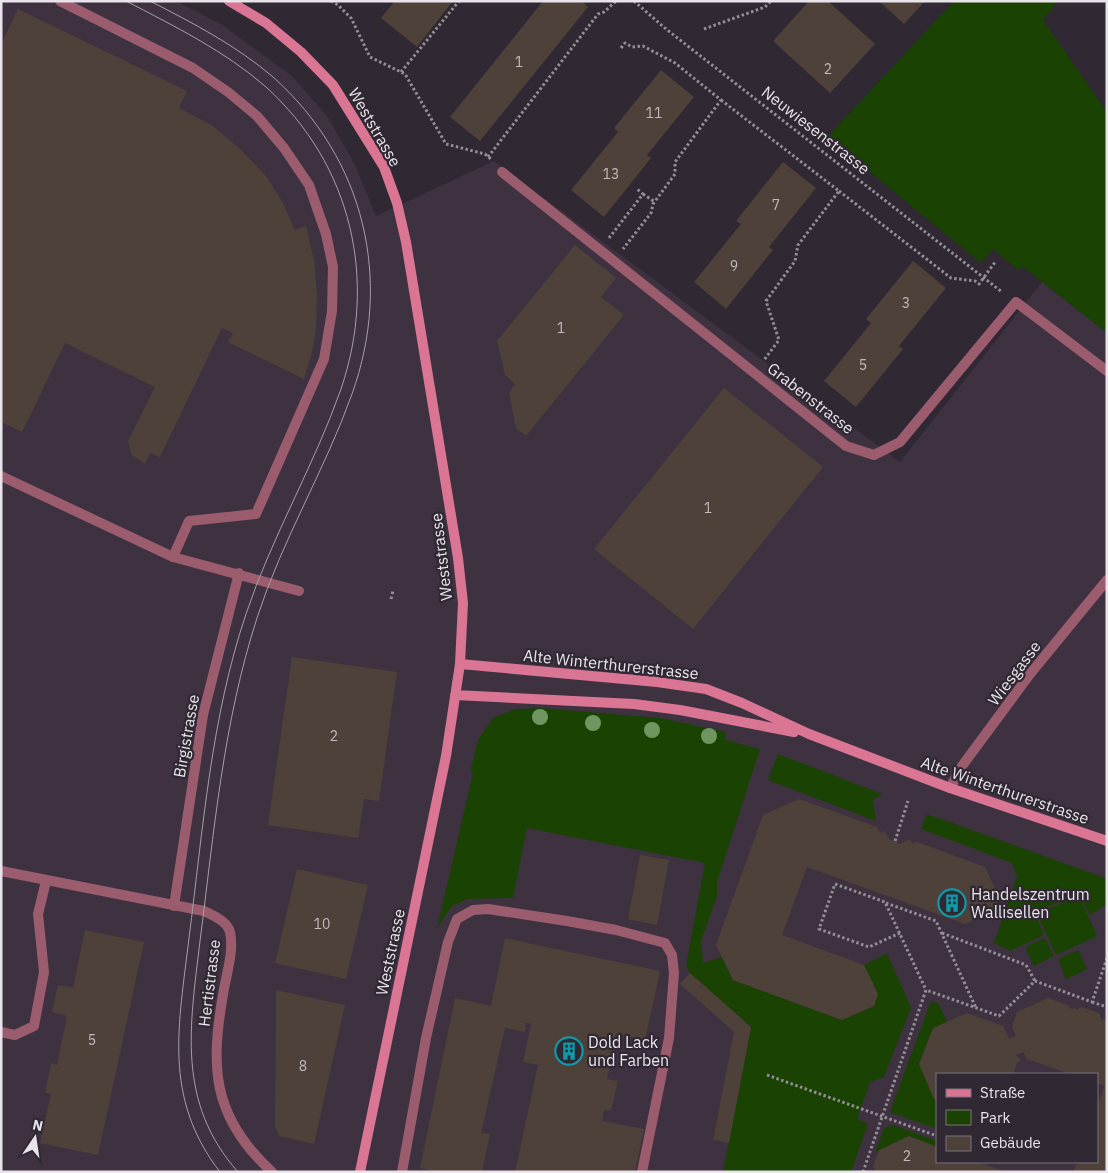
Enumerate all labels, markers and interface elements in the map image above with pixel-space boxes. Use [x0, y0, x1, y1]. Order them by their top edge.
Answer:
house number: 1 [515, 53, 523, 71]
house number: 2 [824, 60, 832, 78]
street label: Neuwiesenstrasse [758, 82, 874, 179]
street label: Weststrasse [344, 84, 406, 170]
house number: 11 [646, 104, 662, 122]
house number: 13 [603, 165, 619, 183]
house number: 7 [772, 196, 780, 214]
house number: 9 [730, 257, 738, 275]
house number: 3 [902, 294, 910, 312]
house number: 1 [557, 319, 565, 337]
house number: 5 [859, 356, 867, 374]
street label: Grabenstrasse [764, 358, 859, 438]
house number: 1 [704, 499, 712, 517]
street label: Weststrasse [426, 512, 456, 602]
street label: Wiesgasse [983, 637, 1045, 709]
street label: Alte Winterthurerstrasse [522, 645, 700, 683]
street label: Birgistrasse [169, 693, 203, 779]
house number: 2 [330, 727, 338, 745]
street label: Alte Winterthurerstrasse [918, 752, 1092, 828]
place label: Handelszentrum Wallisellen [971, 884, 1090, 922]
building icon: Handelszentrum Wallisellen [937, 888, 967, 918]
street label: Weststrasse [371, 907, 409, 997]
house number: 10 [314, 915, 330, 933]
street label: Hertistrasse [194, 938, 224, 1028]
house number: 5 [88, 1031, 96, 1049]
place label: Dold Lack und Farben [588, 1032, 669, 1070]
building icon: Dold Lack und Farben [554, 1036, 584, 1066]
house number: 8 [299, 1057, 307, 1075]
legend [936, 1073, 1098, 1163]
text: Straße [980, 1083, 1025, 1102]
text: Park [980, 1108, 1010, 1127]
north arrow [10, 1113, 60, 1163]
text: N [31, 1115, 45, 1135]
text: Gebäude [980, 1133, 1041, 1152]
house number: 2 [903, 1147, 911, 1165]

